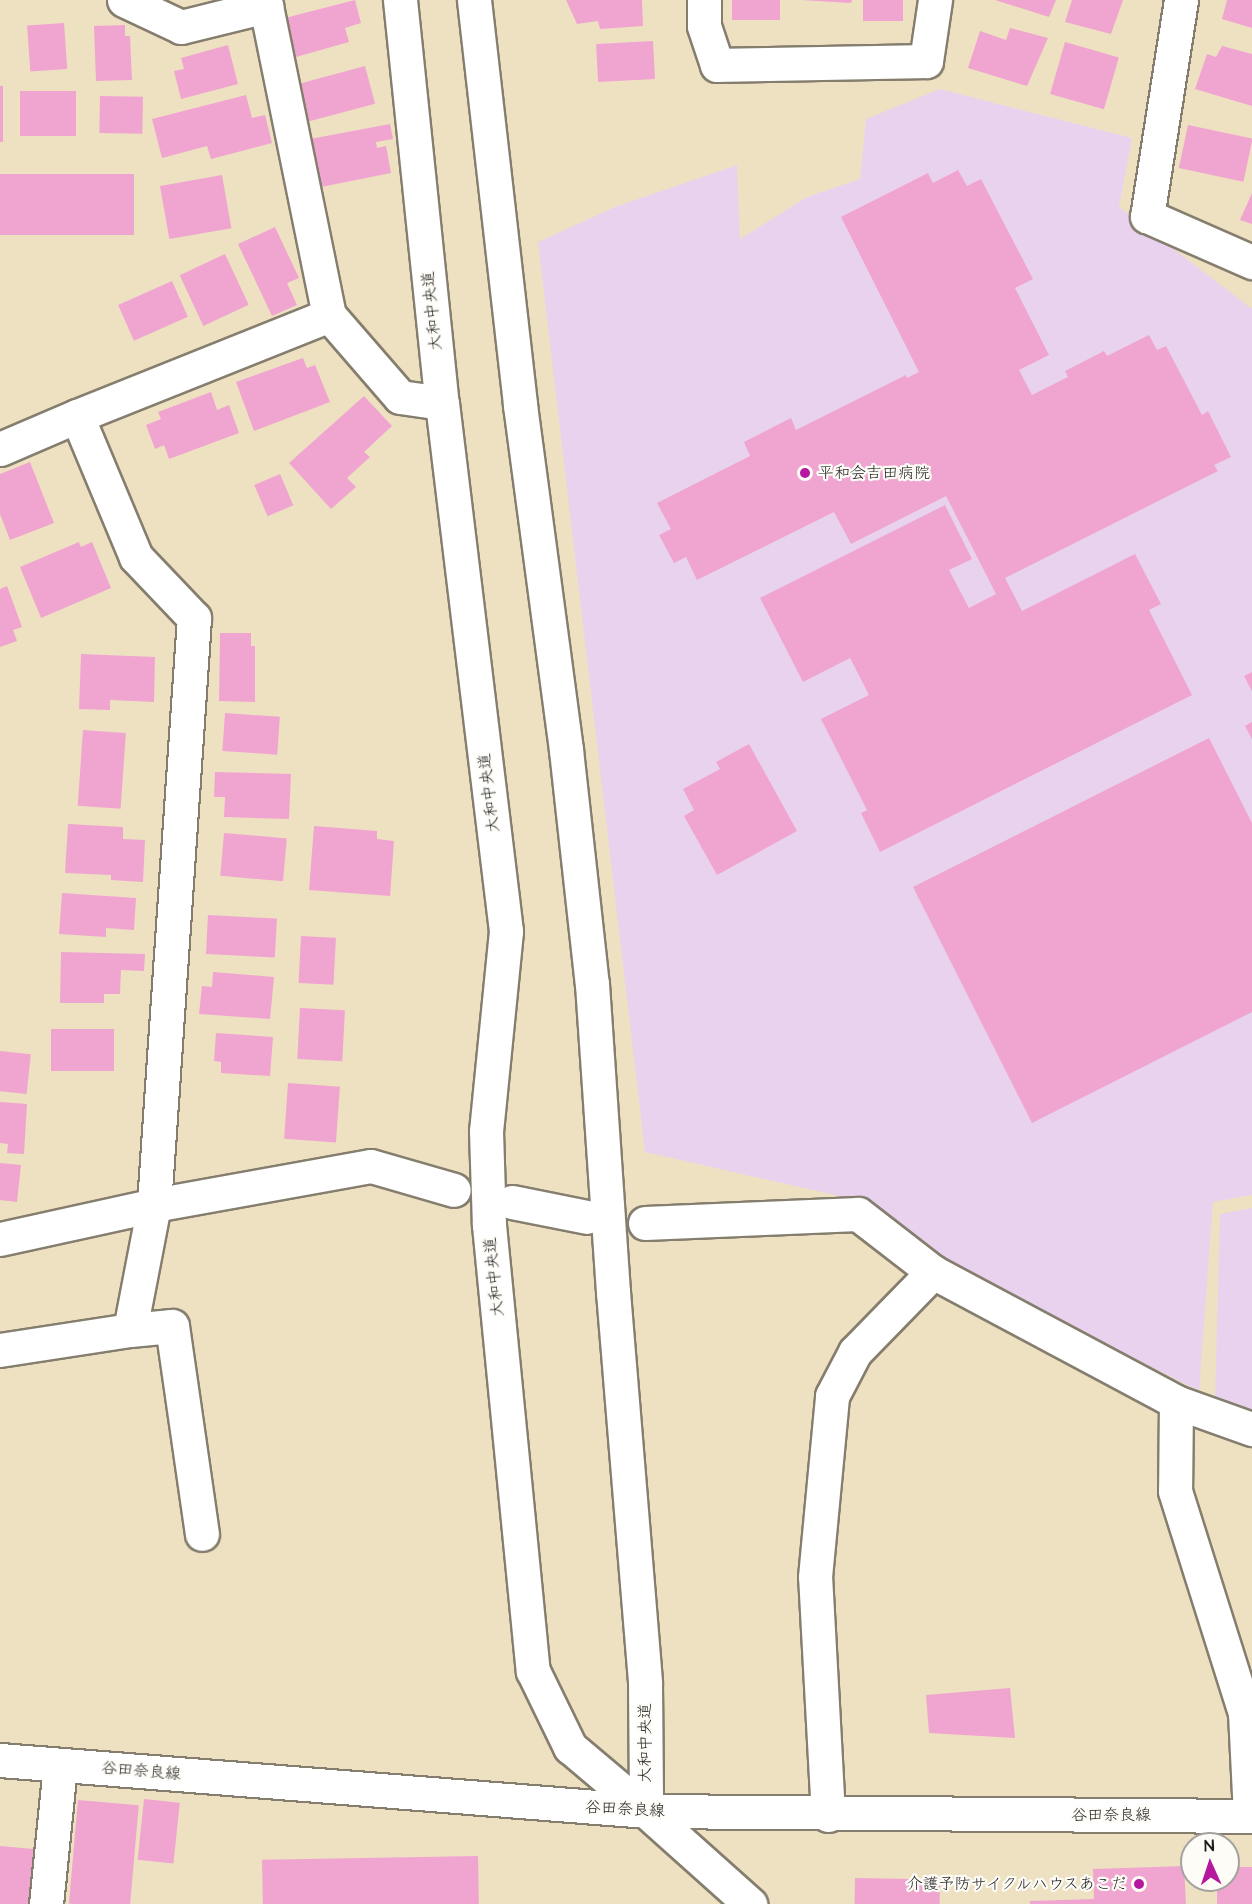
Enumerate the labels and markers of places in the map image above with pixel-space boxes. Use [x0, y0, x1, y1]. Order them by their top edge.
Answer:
place label: 平和会吉田病院 [818, 463, 930, 483]
marker: 平和会吉田病院 [796, 464, 814, 482]
place label: 介護予防サイクルハウスあこだ [903, 1874, 1127, 1894]
marker: 介護予防サイクルハウスあこだ [1132, 1877, 1146, 1891]

